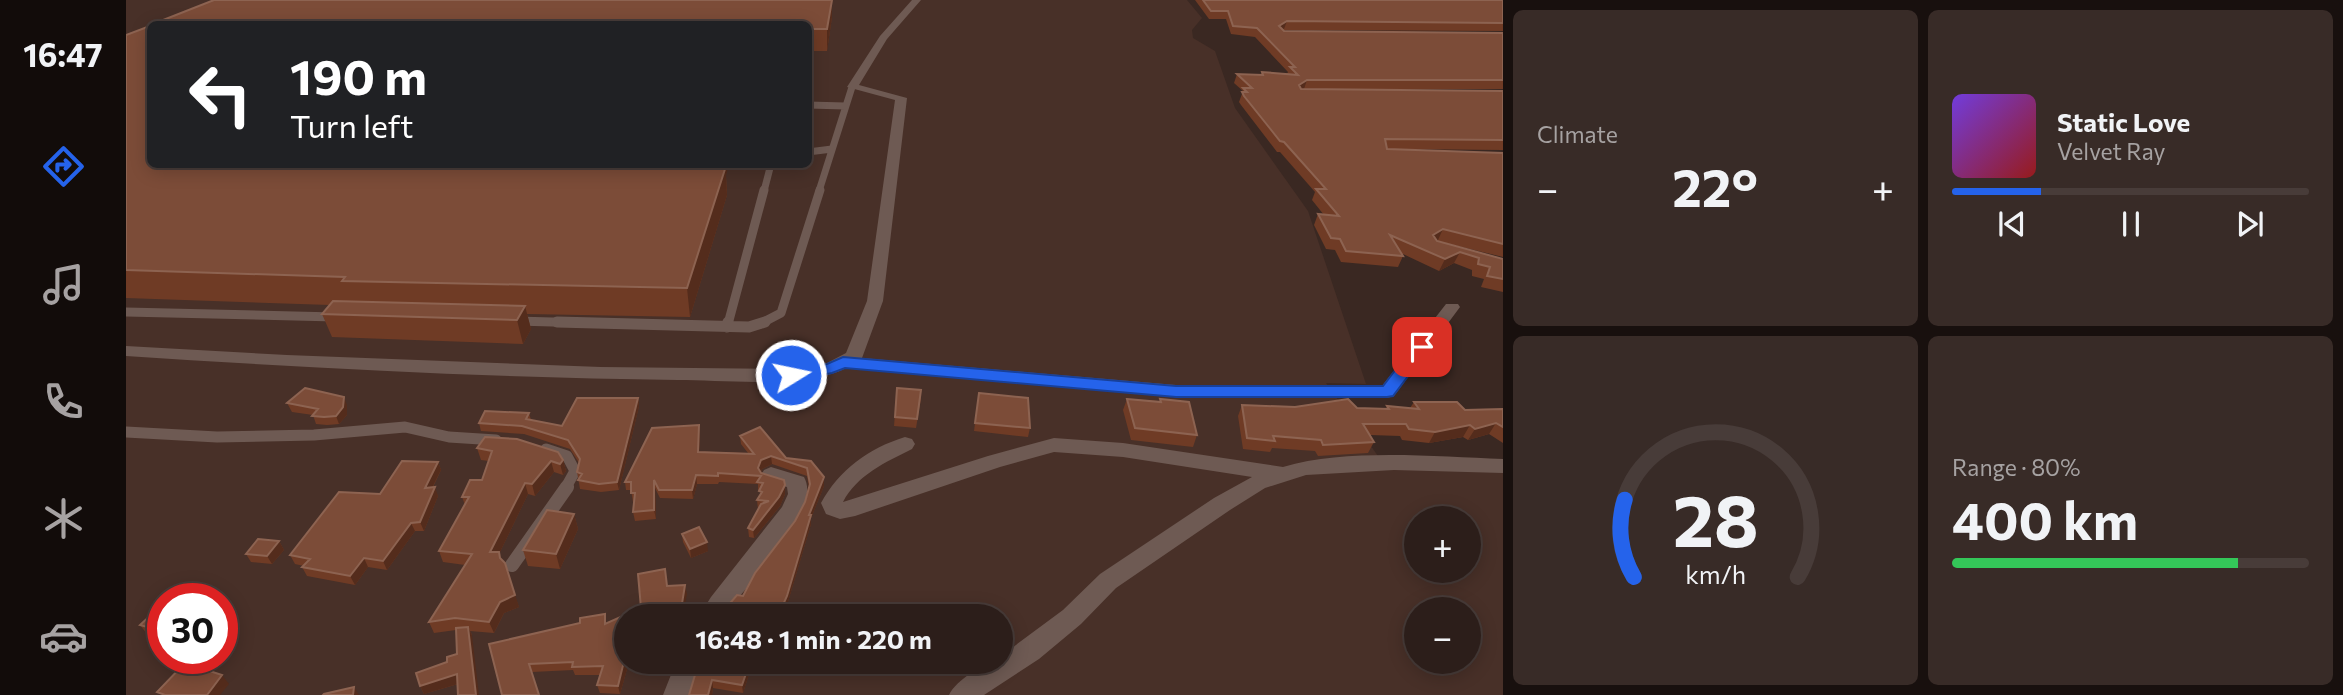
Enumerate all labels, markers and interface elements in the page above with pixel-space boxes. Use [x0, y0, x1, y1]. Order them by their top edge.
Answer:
text: 16:47 [23, 34, 103, 74]
text: 190 m [290, 45, 427, 105]
icon: left [175, 49, 266, 140]
text: Turn left [290, 105, 414, 145]
text: Static Love [2057, 106, 2190, 137]
text: Climate [1537, 120, 1618, 148]
text: Velvet Ray [2057, 137, 2165, 165]
icon: directions [39, 142, 88, 191]
text: 22° [1672, 154, 1758, 218]
text: − [1537, 164, 1559, 211]
text: + [1872, 164, 1894, 211]
icon: previous [1993, 205, 2031, 243]
icon: pause [2112, 205, 2150, 243]
icon: next [2231, 205, 2269, 243]
icon: music [39, 260, 88, 309]
pin [1392, 317, 1452, 377]
icon: arrive [1403, 328, 1441, 366]
position arrow [754, 338, 828, 412]
icon: phone [39, 377, 88, 426]
text: Range · 80% [1952, 453, 2080, 481]
text: 28 [1673, 473, 1759, 562]
text: 400 km [1952, 487, 2138, 551]
icon: climate [39, 494, 88, 543]
map controls [1404, 506, 1481, 674]
button: + [1404, 506, 1481, 583]
text: km/h [1685, 558, 1746, 588]
speed limit sign: 30 [147, 583, 238, 674]
button: − [1404, 597, 1481, 674]
icon: car [39, 612, 88, 661]
text: 16:48 · 1 min · 220 m [695, 623, 932, 654]

